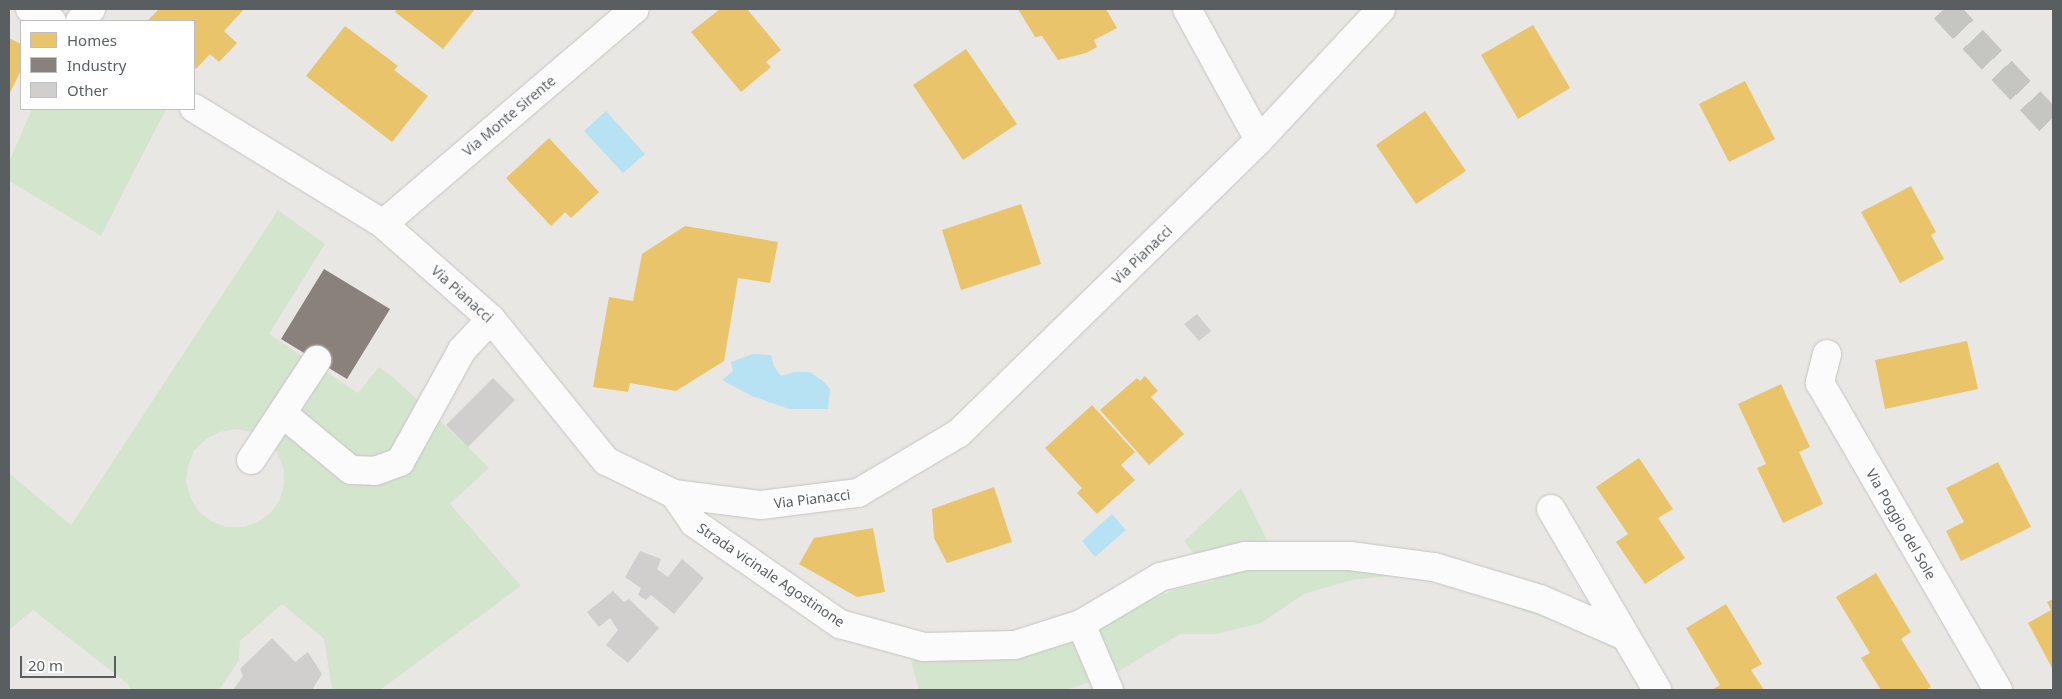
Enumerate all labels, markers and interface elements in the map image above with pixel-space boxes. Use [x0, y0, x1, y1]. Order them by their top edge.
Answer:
legend [20, 20, 195, 110]
text: Homes [67, 30, 117, 50]
text: Industry [67, 55, 126, 75]
street label: Via Monte Sirente [459, 72, 559, 160]
text: Other [67, 80, 108, 100]
street label: Via Pianacci [1108, 222, 1176, 288]
street label: Via Pianacci [428, 262, 496, 326]
street label: Via Poggio del Sole [1863, 466, 1939, 582]
street label: Via Pianacci [773, 486, 851, 512]
street label: Strada vicinale Agostinone [694, 519, 848, 631]
scale bar [22, 646, 119, 678]
text: 20 m [28, 655, 63, 675]

